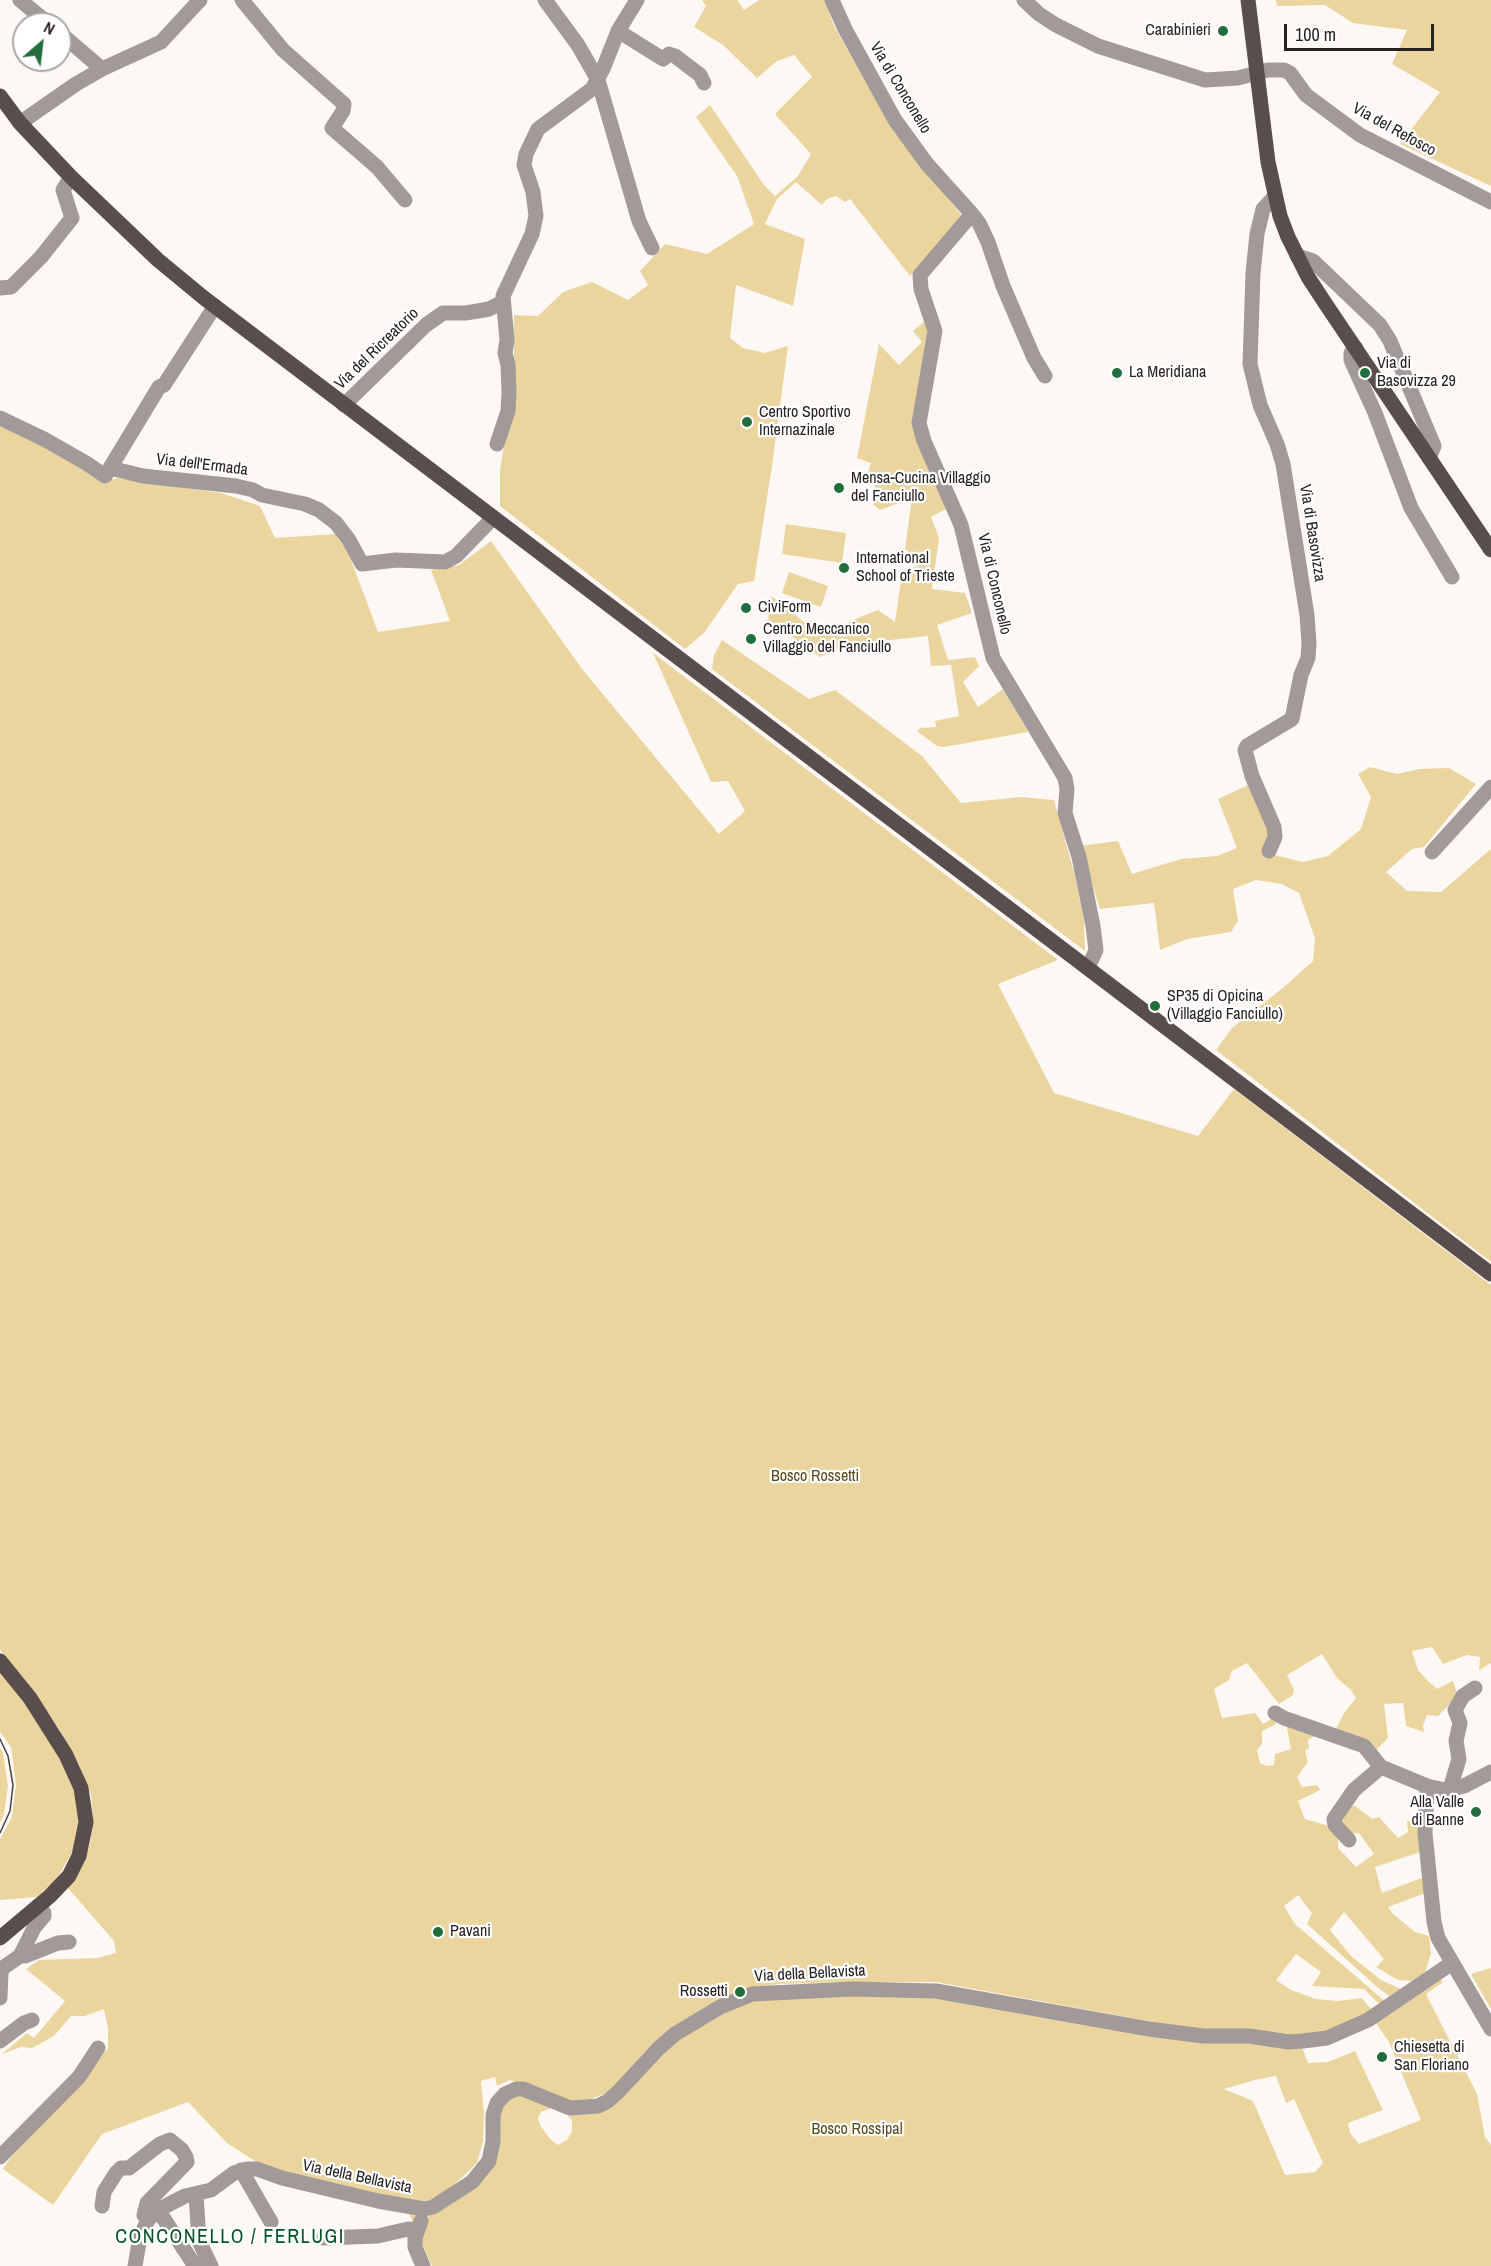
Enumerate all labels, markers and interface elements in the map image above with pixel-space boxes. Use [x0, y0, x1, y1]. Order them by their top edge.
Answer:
north arrow [12, 12, 72, 72]
scale bar [1287, 12, 1437, 50]
text: N [40, 16, 59, 40]
place label: Carabinieri [1145, 21, 1211, 41]
text: 100 m [1295, 22, 1336, 47]
marker: Carabinieri [1216, 24, 1230, 38]
street label: Via di Conconello [865, 39, 935, 137]
street label: Via del Refosco [1349, 99, 1439, 161]
street label: Via del Ricreatorio [331, 304, 423, 394]
place label: Via di Basovizza 29 [1377, 354, 1456, 392]
place label: La Meridiana [1129, 363, 1206, 383]
marker: La Meridiana [1110, 366, 1124, 380]
marker: Via di Basovizza 29 [1358, 366, 1372, 380]
place label: Centro Sportivo Internazinale [759, 403, 851, 441]
marker: Centro Sportivo Internazinale [740, 415, 754, 429]
street label: Via dell'Ermada [155, 450, 249, 480]
place label: Mensa-Cucina Villaggio del Fanciullo [851, 469, 991, 507]
marker: Mensa-Cucina Villaggio del Fanciullo [832, 481, 846, 495]
street label: Via di Basovizza [1295, 483, 1329, 583]
street label: Via di Conconello [973, 531, 1015, 637]
place label: International School of Trieste [856, 549, 955, 587]
marker: International School of Trieste [837, 561, 851, 575]
place label: CiviForm [758, 598, 811, 618]
marker: CiviForm [739, 601, 753, 615]
place label: Centro Meccanico Villaggio del Fanciullo [763, 620, 891, 658]
marker: Centro Meccanico Villaggio del Fanciullo [744, 632, 758, 646]
place label: SP35 di Opicina (Villaggio Fanciullo) [1167, 987, 1283, 1025]
marker: SP35 di Opicina (Villaggio Fanciullo) [1148, 999, 1162, 1013]
park label: Bosco Rossetti [771, 1467, 859, 1487]
place label: Alla Valle di Banne [1410, 1793, 1464, 1831]
marker: Alla Valle di Banne [1469, 1805, 1483, 1819]
place label: Pavani [450, 1922, 491, 1942]
marker: Pavani [431, 1925, 445, 1939]
street label: Via della Bellavista [754, 1961, 866, 1987]
place label: Rossetti [680, 1982, 728, 2002]
marker: Rossetti [733, 1985, 747, 1999]
place label: Chiesetta di San Floriano [1394, 2038, 1469, 2076]
marker: Chiesetta di San Floriano [1375, 2050, 1389, 2064]
park label: Bosco Rossipal [811, 2120, 903, 2140]
street label: Via della Bellavista [301, 2156, 413, 2198]
district label: CONCONELLO / FERLUGI [115, 2226, 345, 2250]

